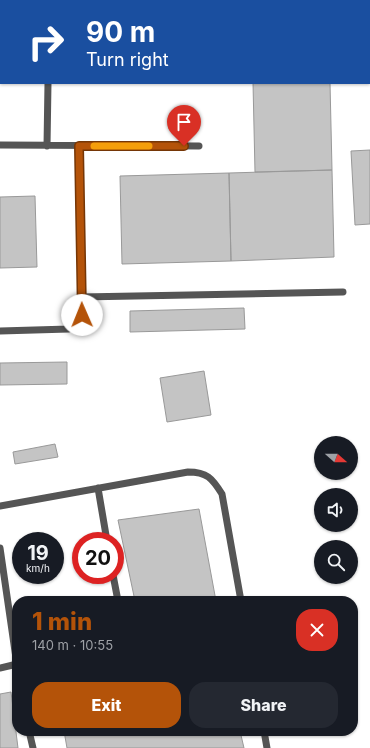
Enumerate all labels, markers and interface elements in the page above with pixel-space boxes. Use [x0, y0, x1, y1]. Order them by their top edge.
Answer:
text: 90 m [86, 15, 155, 49]
icon: right [20, 16, 72, 68]
text: Turn right [86, 49, 169, 70]
pin [167, 105, 201, 146]
icon: arrive [173, 111, 195, 133]
position arrow [61, 294, 103, 336]
north arrow [314, 436, 358, 480]
map controls [314, 436, 358, 584]
button: sound [314, 488, 358, 532]
speed limit sign: 20 [72, 532, 124, 584]
button: search [314, 540, 358, 584]
text: 19 [27, 541, 49, 565]
text: km/h [26, 562, 50, 574]
text: 1 min [32, 607, 92, 636]
button: close [296, 609, 338, 651]
text: 140 m · 10:55 [32, 637, 113, 653]
button: Exit [32, 682, 181, 728]
button: Share [189, 682, 338, 728]

